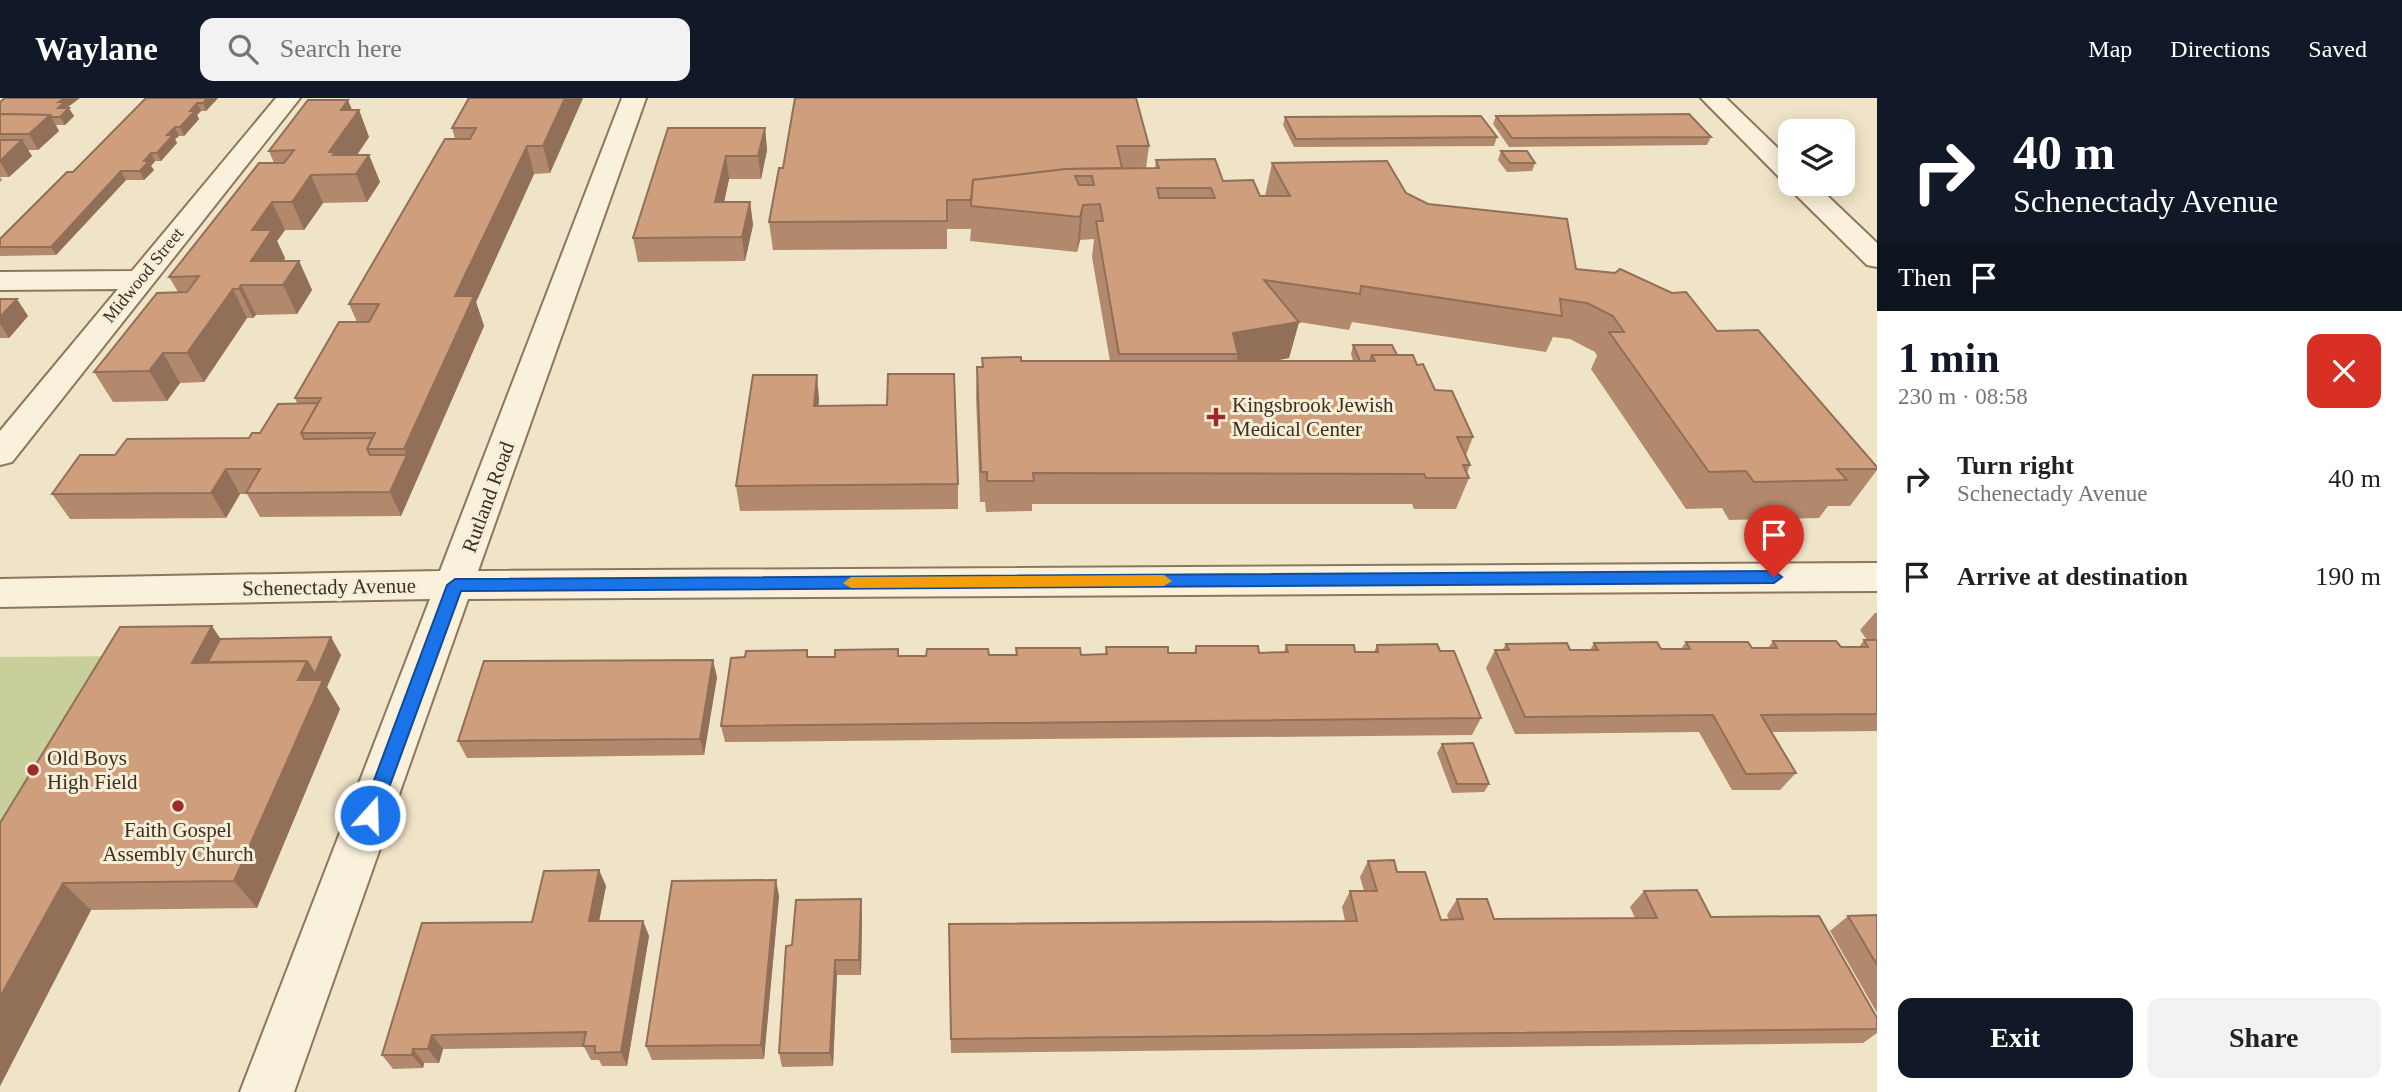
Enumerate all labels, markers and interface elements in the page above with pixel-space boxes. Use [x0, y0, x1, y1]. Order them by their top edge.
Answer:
search box [200, 18, 690, 81]
icon: search [224, 30, 262, 68]
text: Waylane [35, 31, 158, 67]
text: Search here [280, 34, 402, 63]
text: Map [2088, 36, 2132, 62]
text: Directions [2170, 36, 2270, 62]
text: Saved [2308, 36, 2367, 62]
map controls [1778, 119, 1855, 196]
button: layers [1778, 119, 1855, 196]
text: 40 m [2013, 125, 2115, 180]
icon: right [1898, 126, 1989, 217]
text: Schenectady Avenue [2013, 183, 2278, 219]
street label: Midwood Street [99, 223, 187, 327]
icon: arrive [1965, 259, 2003, 297]
text: Then [1898, 263, 1951, 292]
button: close [2307, 334, 2381, 408]
text: 1 min [1898, 335, 2000, 381]
text: 230 m · 08:58 [1898, 384, 2028, 409]
place label: Kingsbrook Jewish Medical Center [1232, 393, 1394, 441]
marker: Kingsbrook Jewish Medical Center [1206, 407, 1226, 427]
street label: Rutland Road [457, 438, 519, 556]
text: Turn right [1957, 451, 2074, 480]
icon: right [1898, 460, 1936, 498]
text: 40 m [2328, 464, 2381, 493]
text: Schenectady Avenue [1957, 481, 2148, 506]
pin [1744, 505, 1804, 577]
icon: arrive [1755, 516, 1793, 554]
icon: arrive [1898, 558, 1936, 596]
text: Arrive at destination [1957, 562, 2188, 591]
text: 190 m [2315, 562, 2381, 591]
street label: Schenectady Avenue [242, 573, 416, 601]
place label: Old Boys High Field [47, 746, 138, 794]
marker: Old Boys High Field [25, 762, 41, 778]
position arrow [333, 778, 407, 852]
marker: Faith Gospel Assembly Church [170, 798, 186, 814]
place label: Faith Gospel Assembly Church [102, 818, 254, 866]
button: Exit [1898, 998, 2133, 1078]
button: Share [2147, 998, 2381, 1078]

